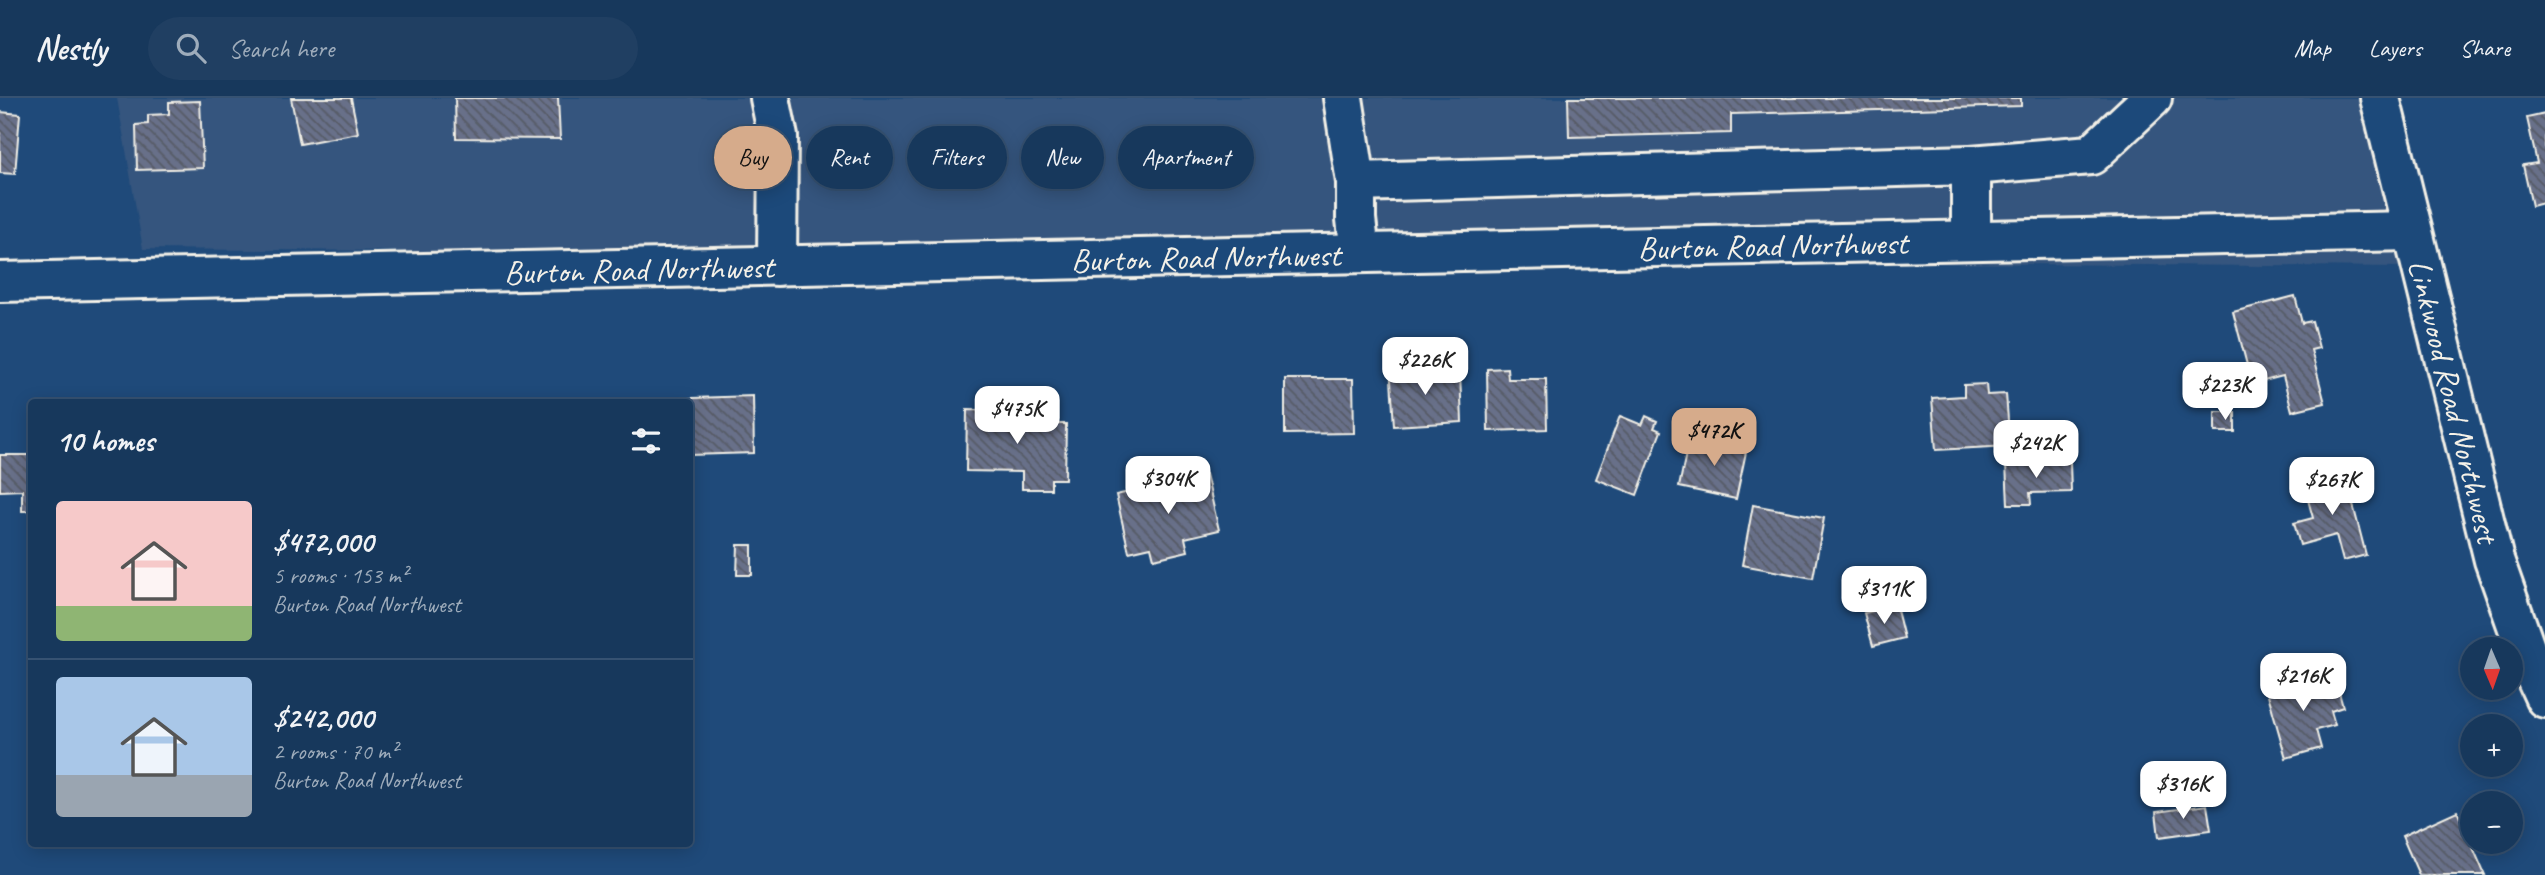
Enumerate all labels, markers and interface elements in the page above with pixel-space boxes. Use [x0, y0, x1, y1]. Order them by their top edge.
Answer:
search box [148, 17, 638, 80]
text: Nestly [35, 27, 106, 69]
icon: search [172, 29, 210, 67]
text: Search here [228, 32, 334, 65]
text: Map [2294, 33, 2331, 63]
text: Layers [2369, 33, 2422, 63]
text: Share [2460, 33, 2510, 63]
chip: Buy [714, 126, 792, 189]
chip: Rent [806, 126, 893, 189]
chip: Filters [907, 126, 1007, 189]
chip: New [1021, 126, 1104, 189]
chip: Apartment [1118, 126, 1254, 189]
street label: Burton Road Northwest [1637, 222, 1911, 269]
street label: Burton Road Northwest [1070, 234, 1344, 281]
street label: Burton Road Northwest [504, 246, 777, 293]
street label: Linkwood Road Northwest [2399, 255, 2510, 550]
pin: $226K [1376, 338, 1474, 397]
text: $226K [1398, 345, 1452, 374]
pin: $223K [2176, 362, 2274, 422]
text: $223K [2198, 370, 2252, 399]
pin: $475K [968, 386, 1066, 446]
text: $475K [991, 394, 1043, 423]
pin: $472K [1665, 408, 1763, 468]
text: $472K [1688, 416, 1741, 445]
pin: $242K [1987, 420, 2085, 480]
text: 10 homes [56, 422, 154, 460]
icon: filters [627, 422, 665, 460]
text: $242K [2009, 428, 2063, 457]
pin: $304K [1119, 456, 1217, 516]
pin: $267K [2283, 458, 2381, 517]
text: $304K [1141, 464, 1195, 493]
text: $267K [2305, 465, 2359, 494]
text: $472,000 [273, 523, 373, 561]
icon: home [112, 529, 196, 613]
text: 5 rooms · 153 m² [273, 561, 408, 590]
pin: $311K [1835, 566, 1933, 626]
text: $311K [1857, 574, 1911, 603]
text: Burton Road Northwest [273, 590, 461, 619]
north arrow [2460, 637, 2524, 700]
map controls [2460, 637, 2523, 854]
pin: $216K [2254, 654, 2352, 713]
text: $216K [2276, 661, 2330, 690]
text: $242,000 [273, 699, 373, 737]
icon: home [112, 705, 196, 789]
button: + [2460, 714, 2523, 777]
text: 2 rooms · 70 m² [273, 737, 397, 766]
pin: $316K [2134, 762, 2232, 821]
text: Burton Road Northwest [273, 766, 461, 795]
text: $316K [2156, 769, 2210, 798]
button: − [2460, 791, 2523, 854]

